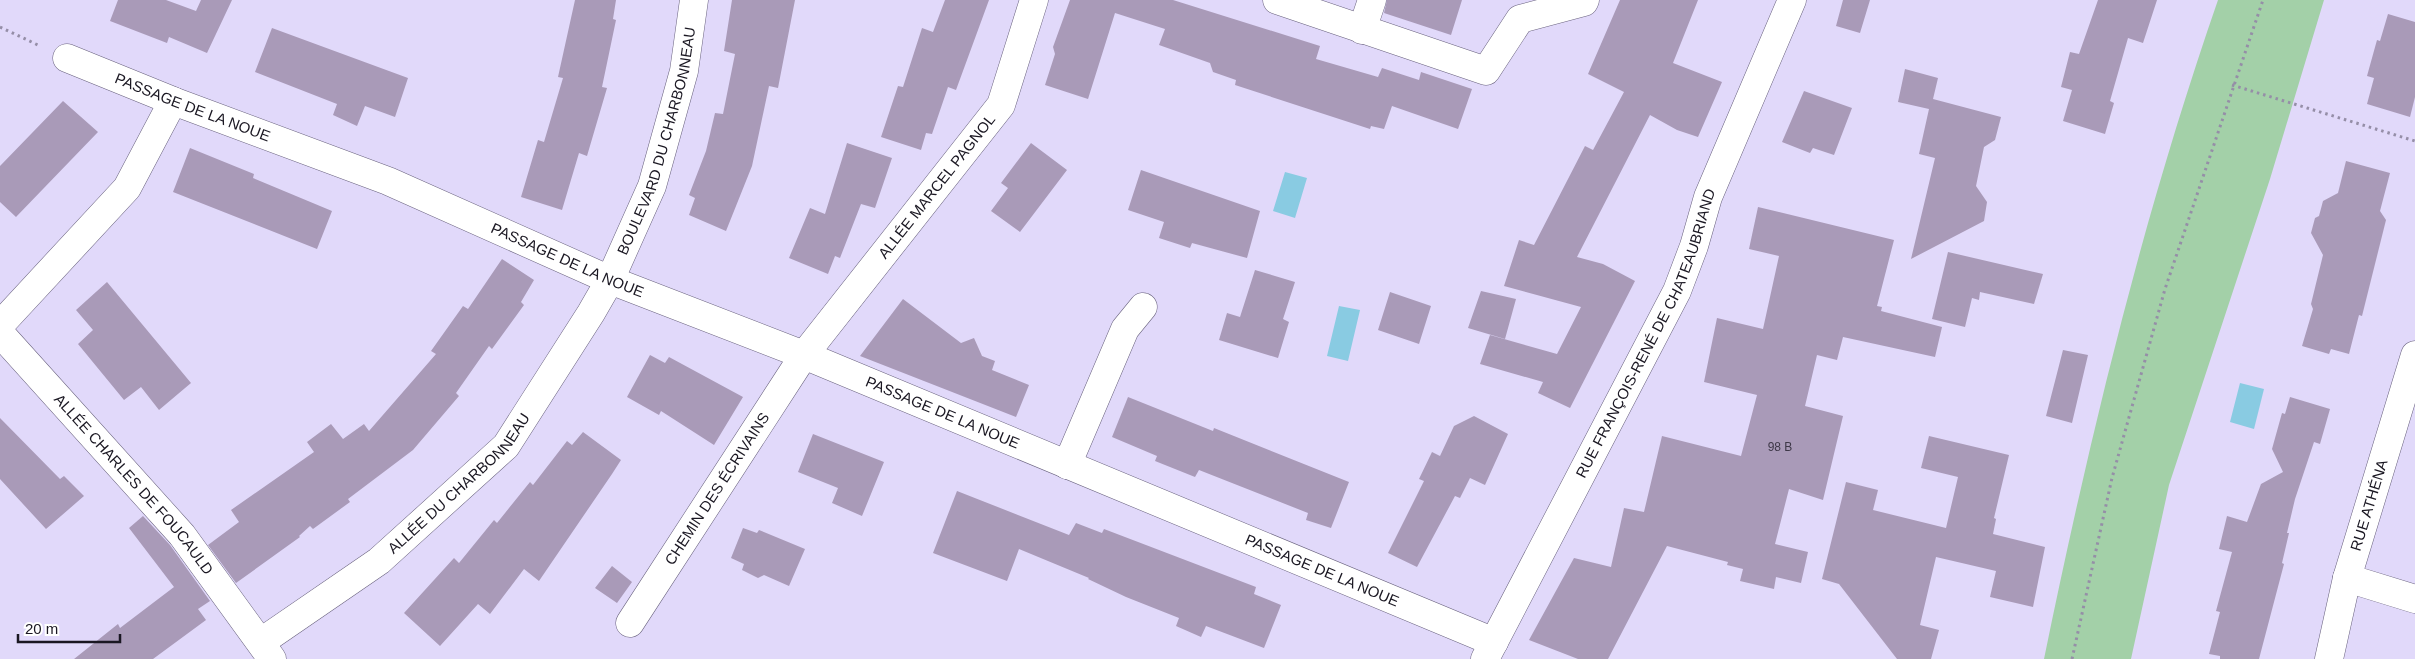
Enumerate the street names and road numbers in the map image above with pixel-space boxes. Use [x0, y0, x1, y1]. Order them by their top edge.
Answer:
street label: BOULEVARD DU CHARBONNEAU [613, 26, 698, 257]
street label: PASSAGE DE LA NOUE [113, 69, 273, 144]
street label: ALLÉE MARCEL PAGNOL [874, 111, 998, 262]
street label: RUE FRANÇOIS-RENÉ DE CHATEAUBRIAND [1572, 186, 1719, 480]
street label: PASSAGE DE LA NOUE [489, 219, 646, 300]
street label: PASSAGE DE LA NOUE [863, 373, 1022, 452]
street label: ALLÉE CHARLES DE FOUCAULD [51, 390, 217, 578]
street label: CHEMIN DES ÉCRIVAINS [661, 409, 772, 568]
street label: ALLÉE DU CHARBONNEAU [384, 410, 533, 557]
street label: RUE ATHÉNA [2347, 457, 2391, 553]
street label: PASSAGE DE LA NOUE [1243, 531, 1402, 610]

